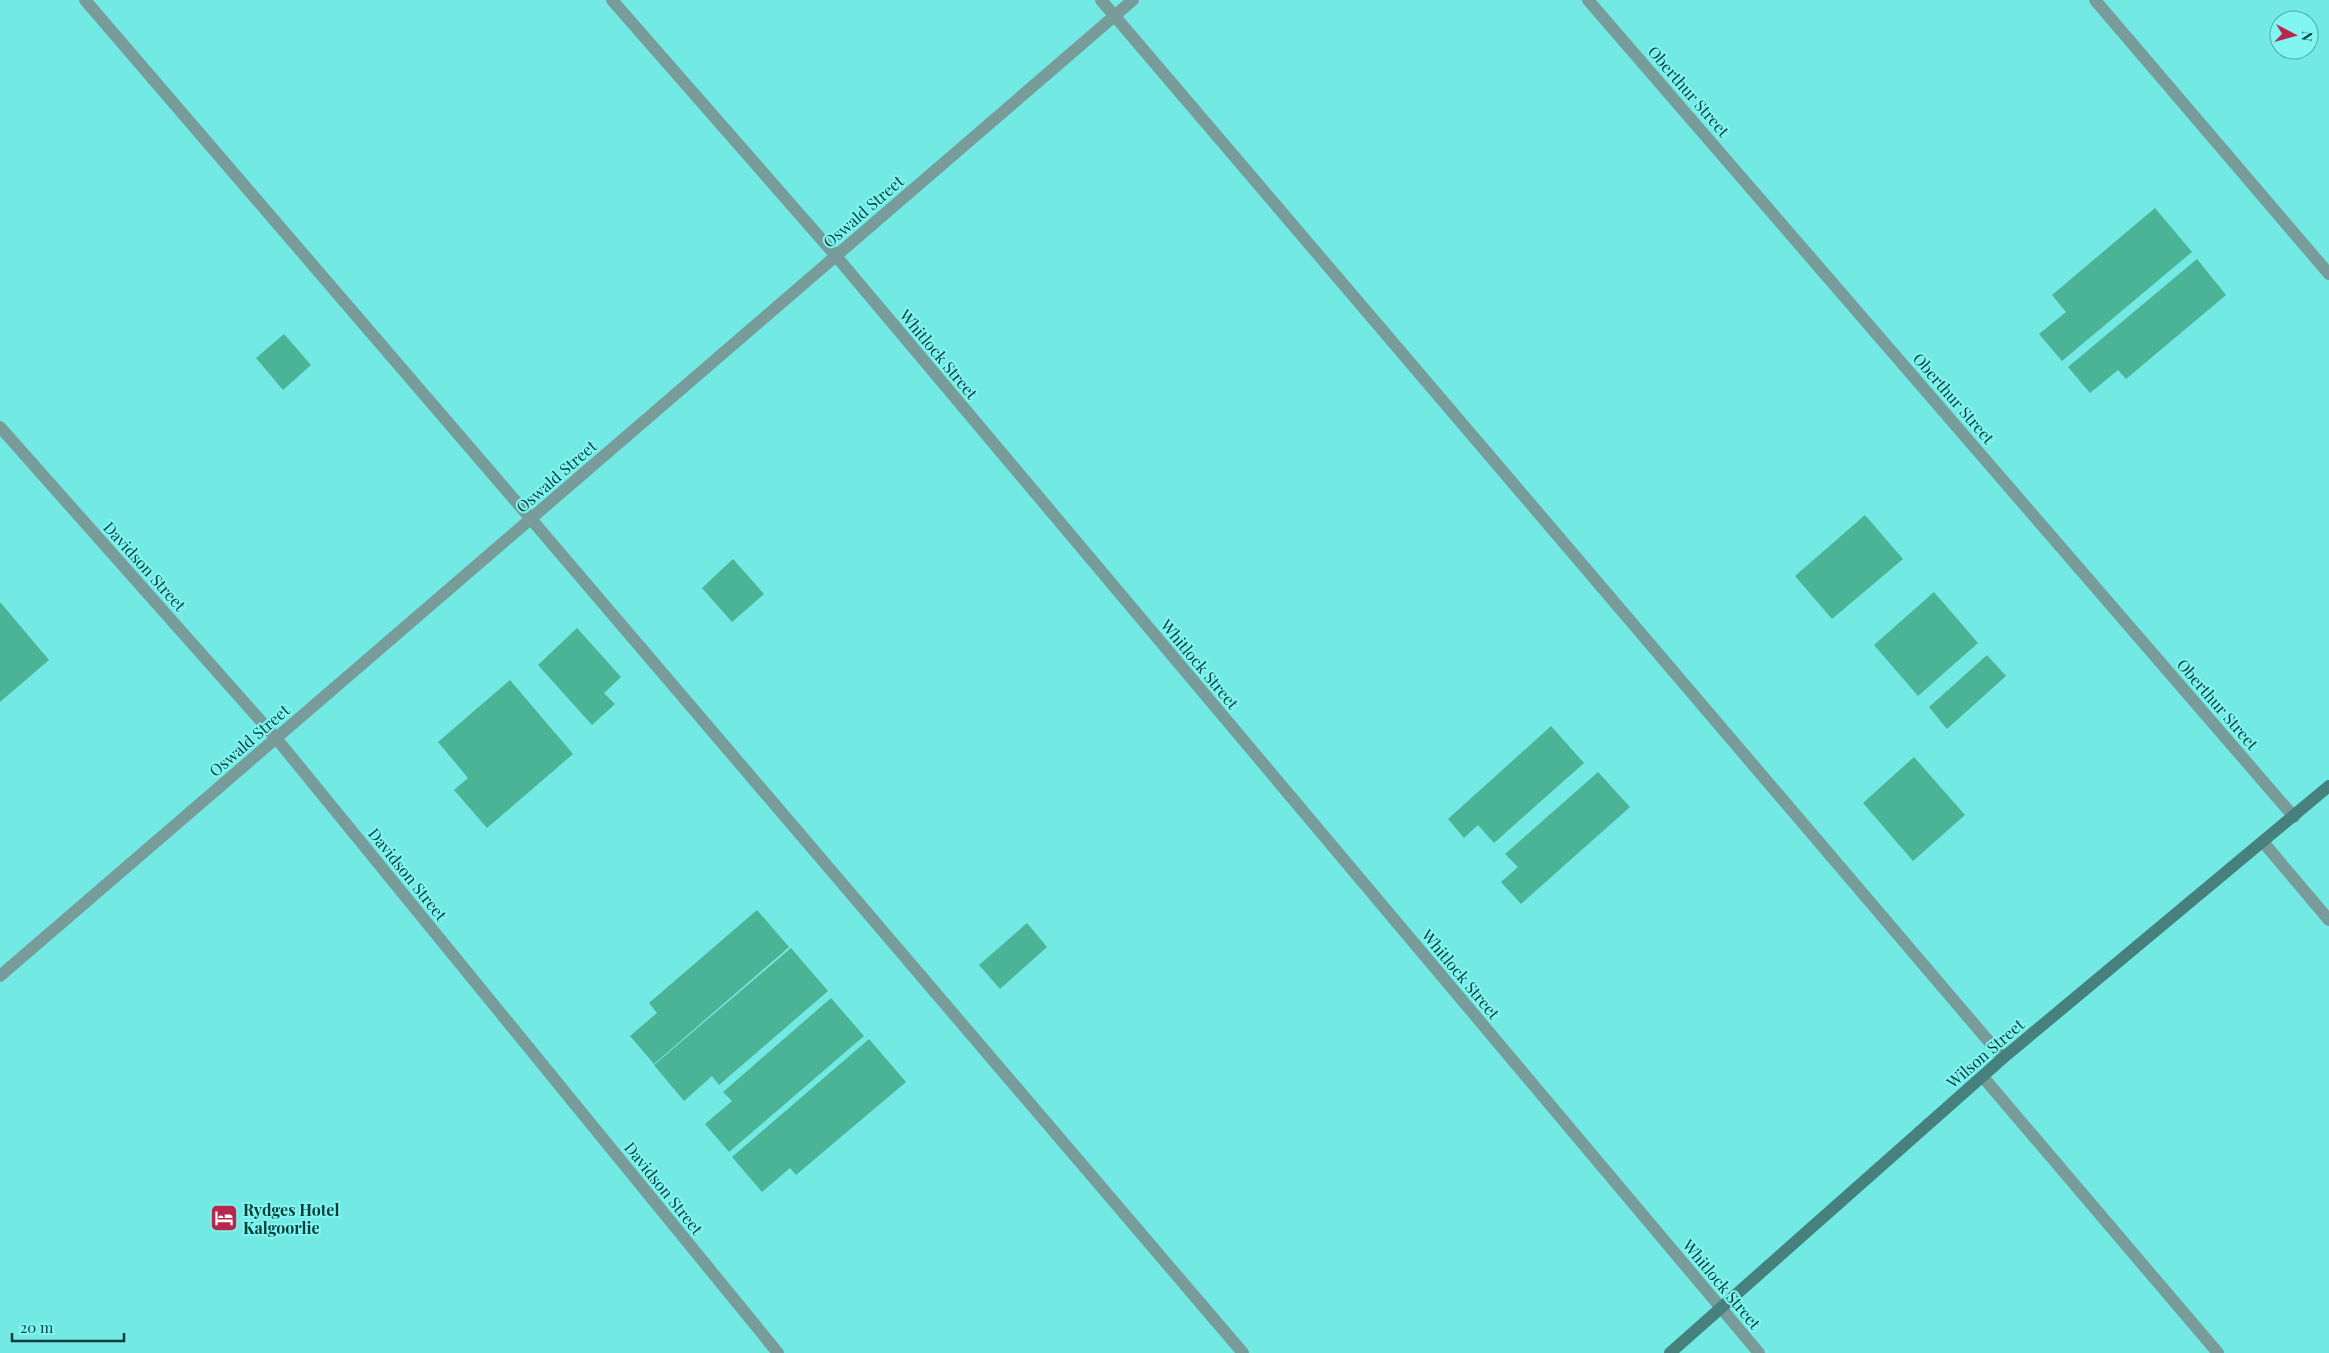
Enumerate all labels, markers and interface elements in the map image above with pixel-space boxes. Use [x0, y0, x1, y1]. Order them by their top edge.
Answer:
north arrow [2269, 10, 2319, 60]
text: N [2297, 30, 2317, 42]
street label: Oberthur Street [1644, 41, 1735, 141]
street label: Oswald Street [818, 170, 908, 252]
street label: Whitlock Street [895, 304, 983, 403]
street label: Oberthur Street [1909, 348, 2000, 448]
street label: Oswald Street [511, 435, 601, 517]
street label: Davidson Street [99, 517, 191, 615]
street label: Whitlock Street [1156, 614, 1244, 713]
street label: Oberthur Street [2173, 654, 2264, 754]
street label: Oswald Street [204, 699, 294, 781]
street label: Davidson Street [364, 823, 452, 925]
street label: Whitlock Street [1417, 924, 1505, 1023]
street label: Wilson Street [1941, 1013, 2028, 1093]
street label: Davidson Street [620, 1137, 708, 1239]
place label: Rydges Hotel Kalgoorlie [243, 1199, 339, 1238]
hotel icon: Rydges Hotel Kalgoorlie [209, 1203, 239, 1233]
street label: Whitlock Street [1678, 1234, 1766, 1333]
scale bar [12, 1310, 125, 1342]
text: 20 m [20, 1317, 54, 1337]

